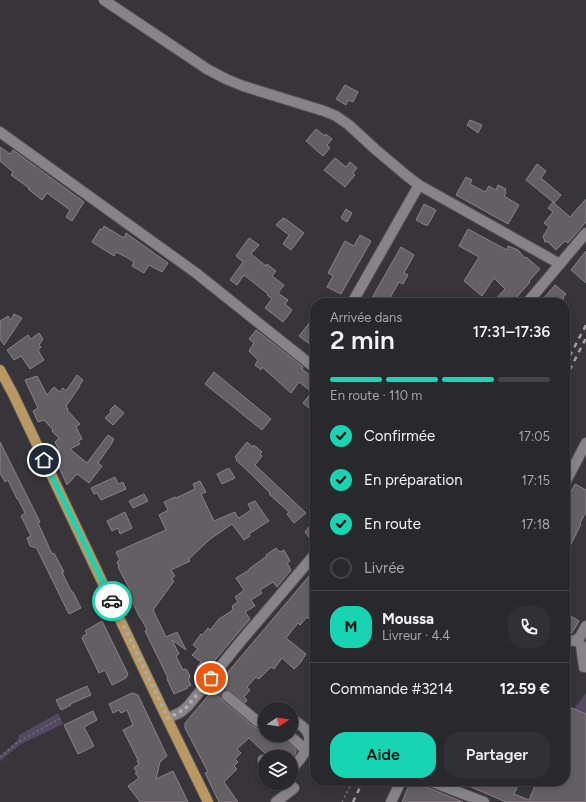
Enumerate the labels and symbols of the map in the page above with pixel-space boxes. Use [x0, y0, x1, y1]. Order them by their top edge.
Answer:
pin [27, 443, 61, 477]
courier [92, 581, 132, 621]
pin [194, 661, 228, 695]
north arrow [258, 702, 298, 742]

